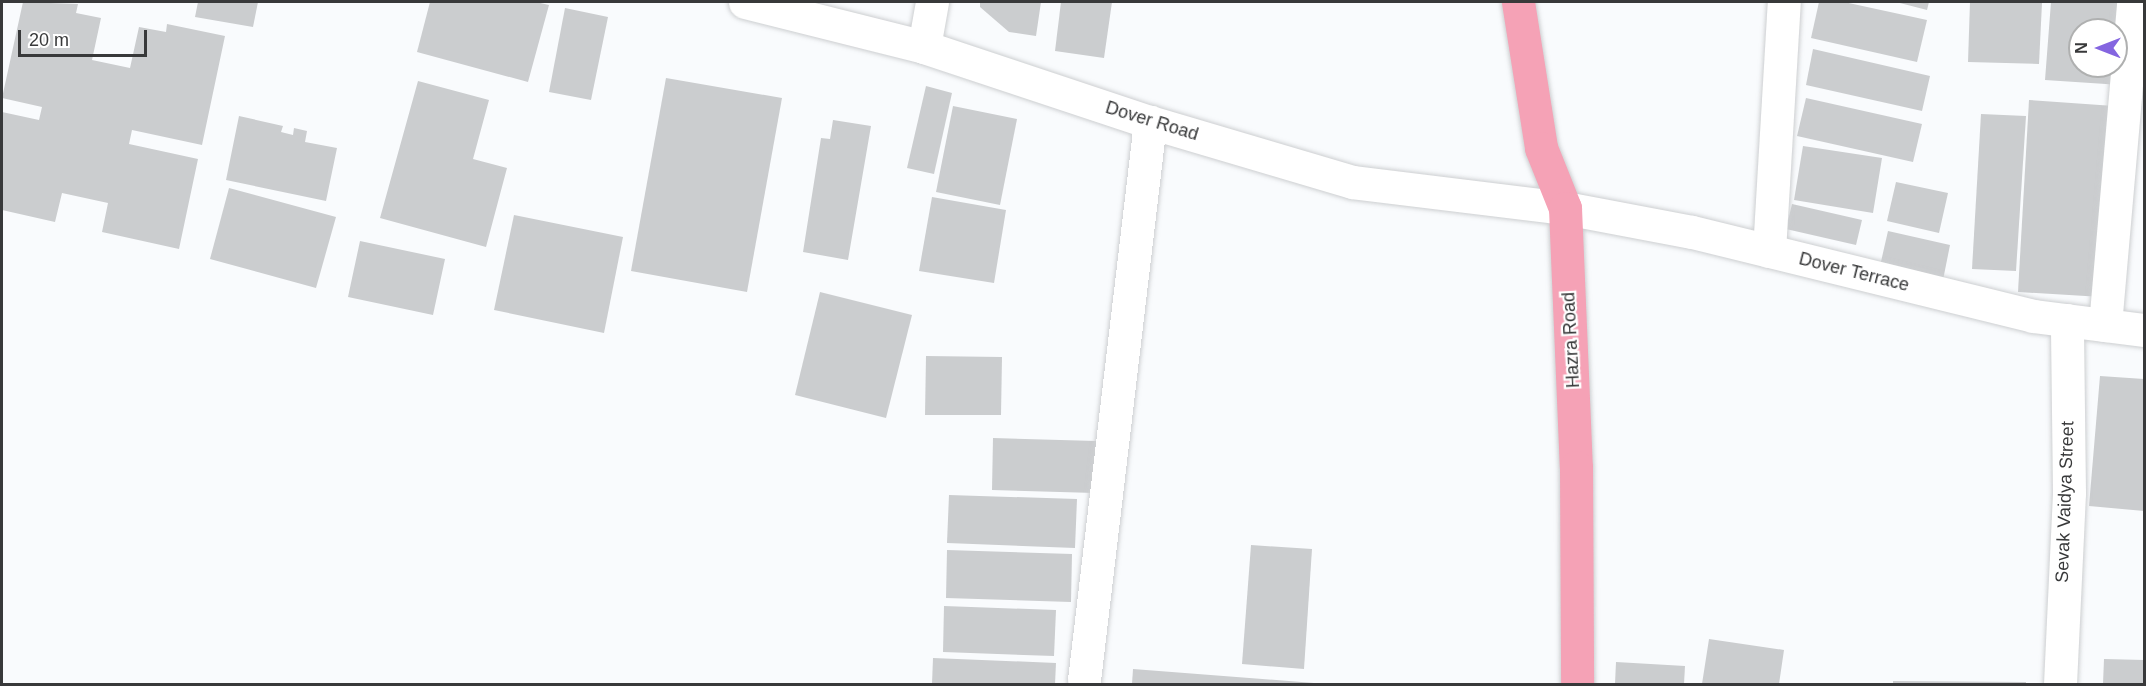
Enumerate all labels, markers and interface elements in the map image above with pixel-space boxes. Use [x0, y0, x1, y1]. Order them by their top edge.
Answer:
scale bar [21, 18, 150, 56]
north arrow [2068, 18, 2128, 78]
text: 20 m [29, 30, 69, 50]
text: N [2073, 42, 2090, 54]
street label: Dover Road [1103, 97, 1201, 145]
street label: Dover Terrace [1797, 248, 1911, 296]
street label: Hazra Road [1558, 291, 1584, 389]
street label: Sevak Vaidya Street [2051, 421, 2079, 583]

